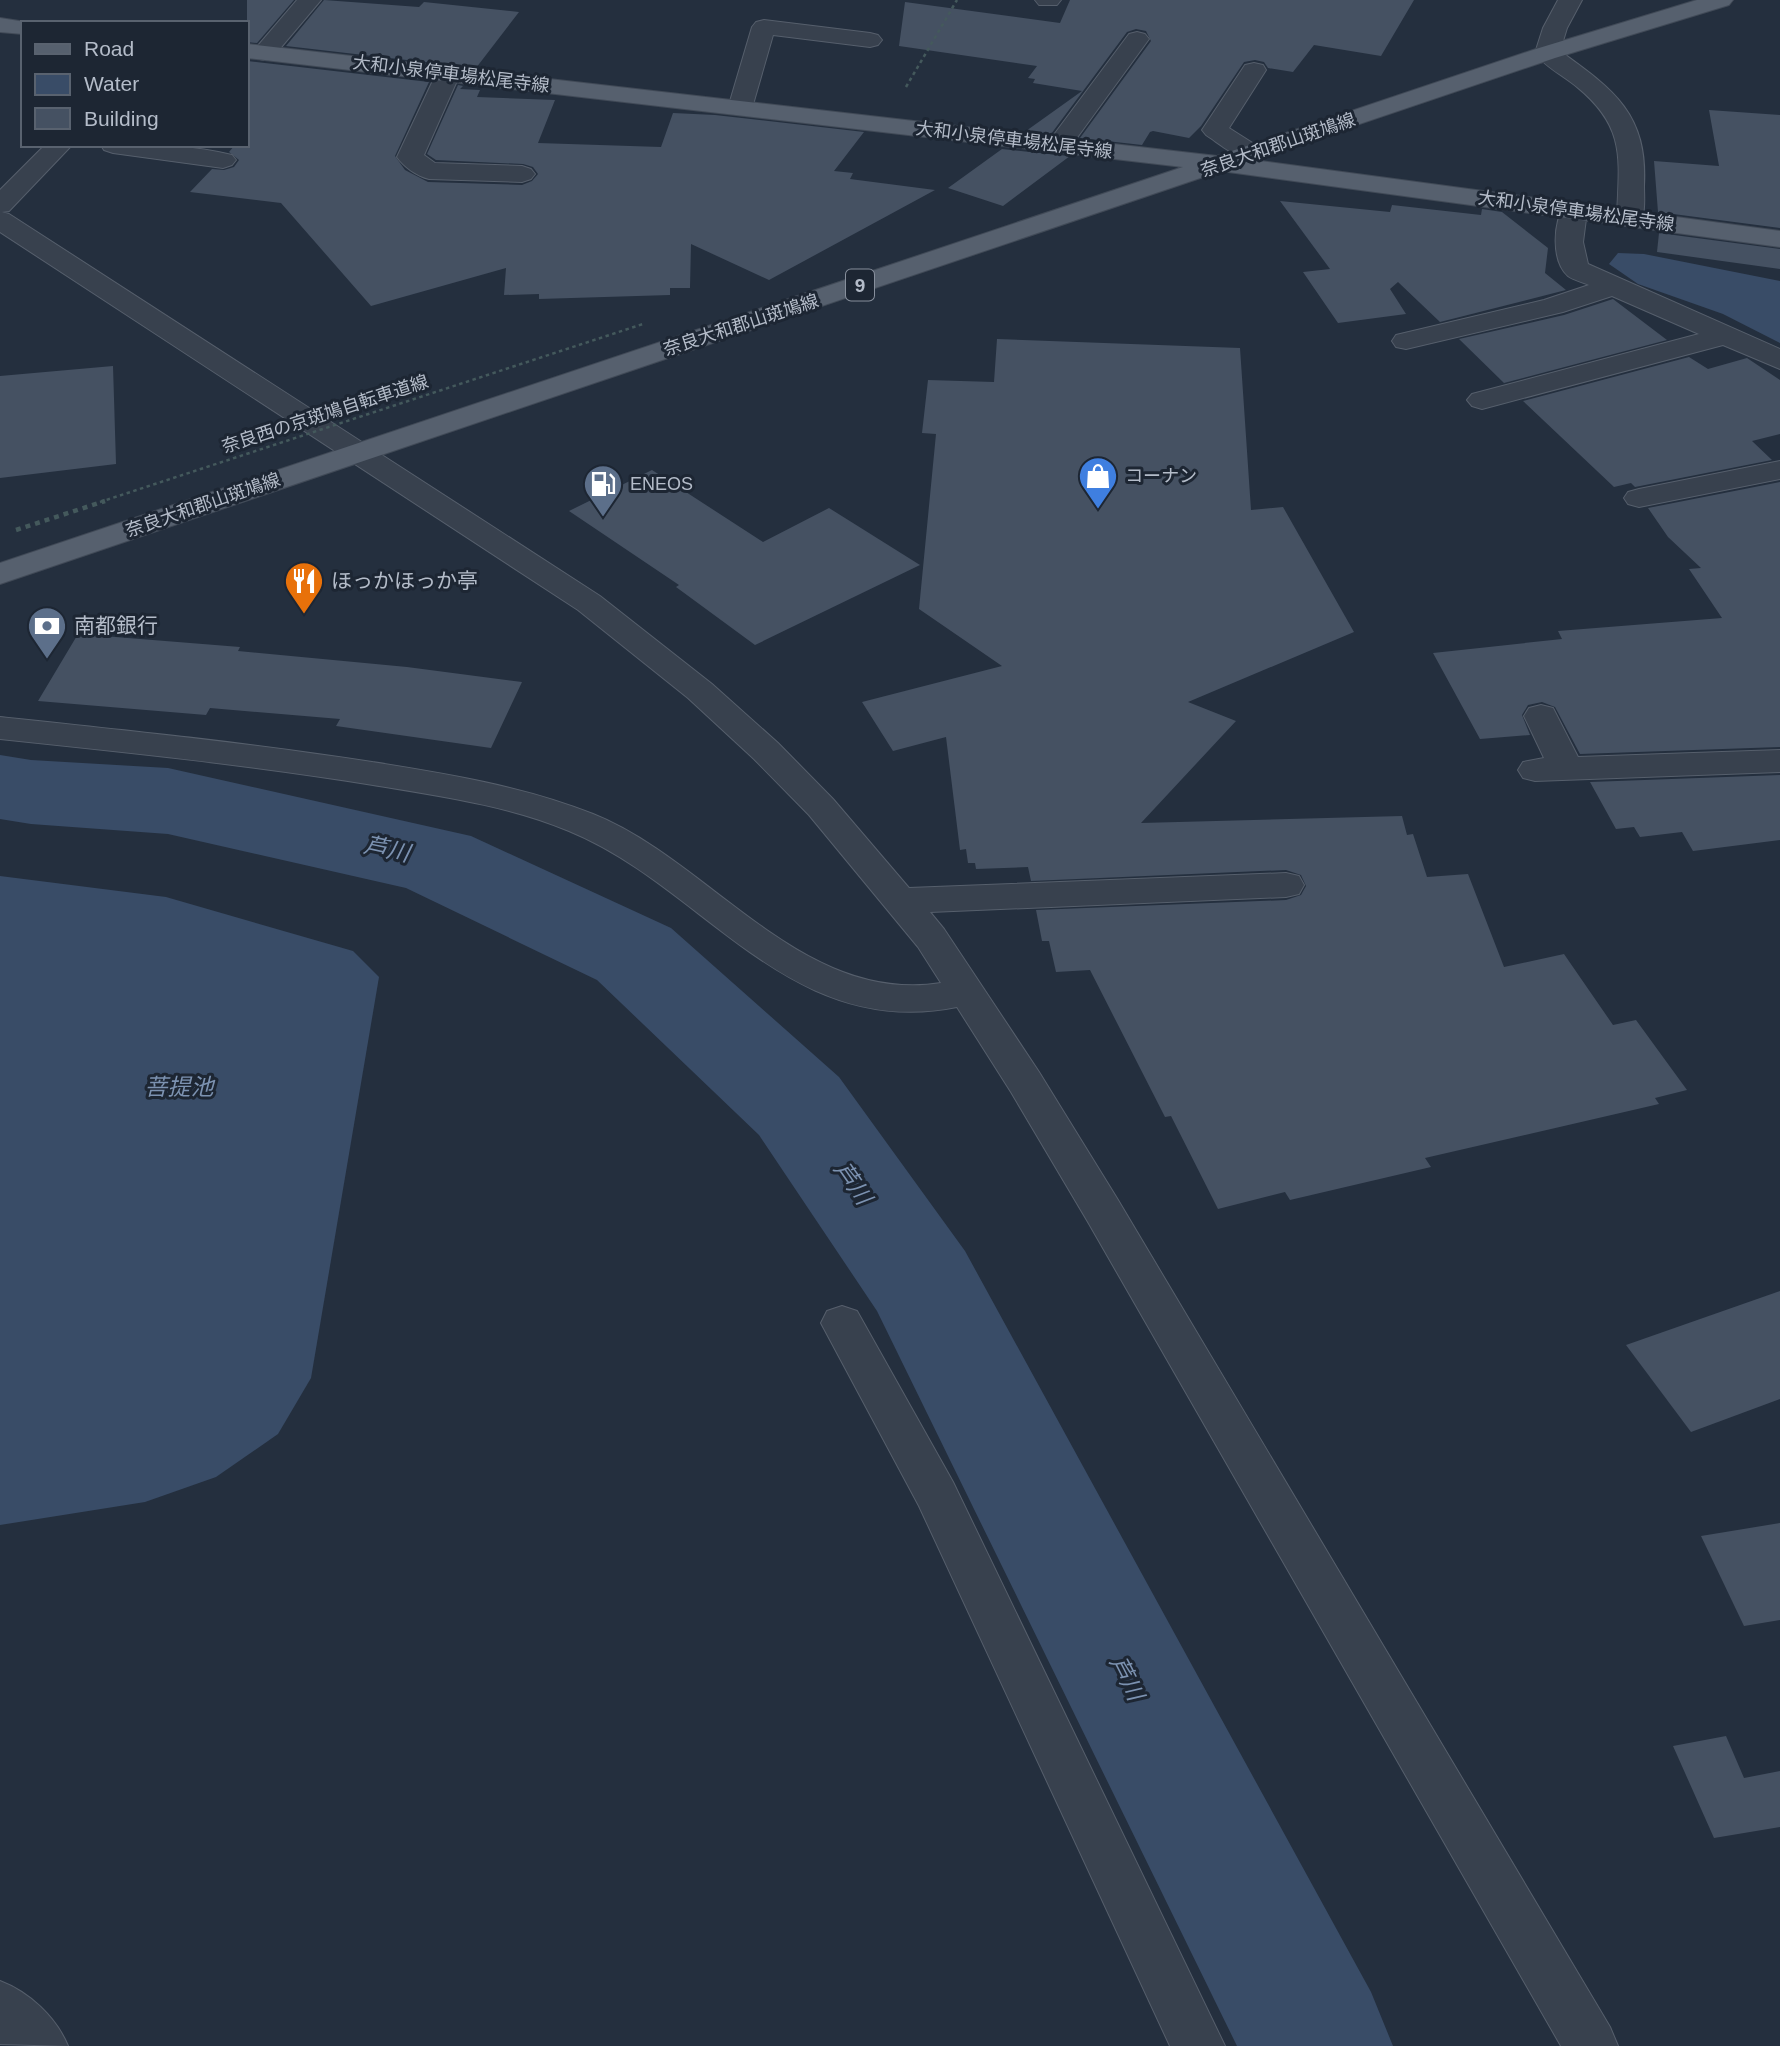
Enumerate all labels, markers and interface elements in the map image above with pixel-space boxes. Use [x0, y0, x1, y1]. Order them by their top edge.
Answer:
legend [21, 21, 248, 147]
text: Road [84, 37, 134, 60]
street label: 大和小泉停車場松尾寺線 [352, 52, 550, 96]
text: Water [84, 72, 139, 95]
text: Building [84, 107, 159, 130]
street label: 奈良大和郡山斑鳩線 [1198, 109, 1358, 181]
street label: 大和小泉停車場松尾寺線 [915, 118, 1113, 162]
street label: 大和小泉停車場松尾寺線 [1477, 187, 1675, 235]
road number: 9 [846, 270, 874, 300]
street label: 奈良大和郡山斑鳩線 [661, 290, 821, 360]
street label: 奈良西の京斑鳩自転車道線 [219, 371, 431, 457]
shop icon: コーナン [1077, 455, 1119, 510]
fuel station icon: ENEOS [582, 463, 624, 518]
place label: コーナン [1125, 466, 1197, 486]
street label: 奈良大和郡山斑鳩線 [123, 469, 283, 541]
place label: ENEOS [630, 474, 693, 494]
restaurant icon: ほっかほっか亭 [283, 560, 325, 615]
place label: ほっかほっか亭 [331, 569, 478, 592]
bank icon: 南都銀行 [26, 605, 68, 660]
place label: 南都銀行 [74, 614, 158, 637]
water label: 芦川 [362, 832, 415, 867]
water label: 菩提池 [145, 1074, 216, 1100]
water label: 芦川 [829, 1157, 879, 1212]
water label: 芦川 [1105, 1652, 1150, 1707]

